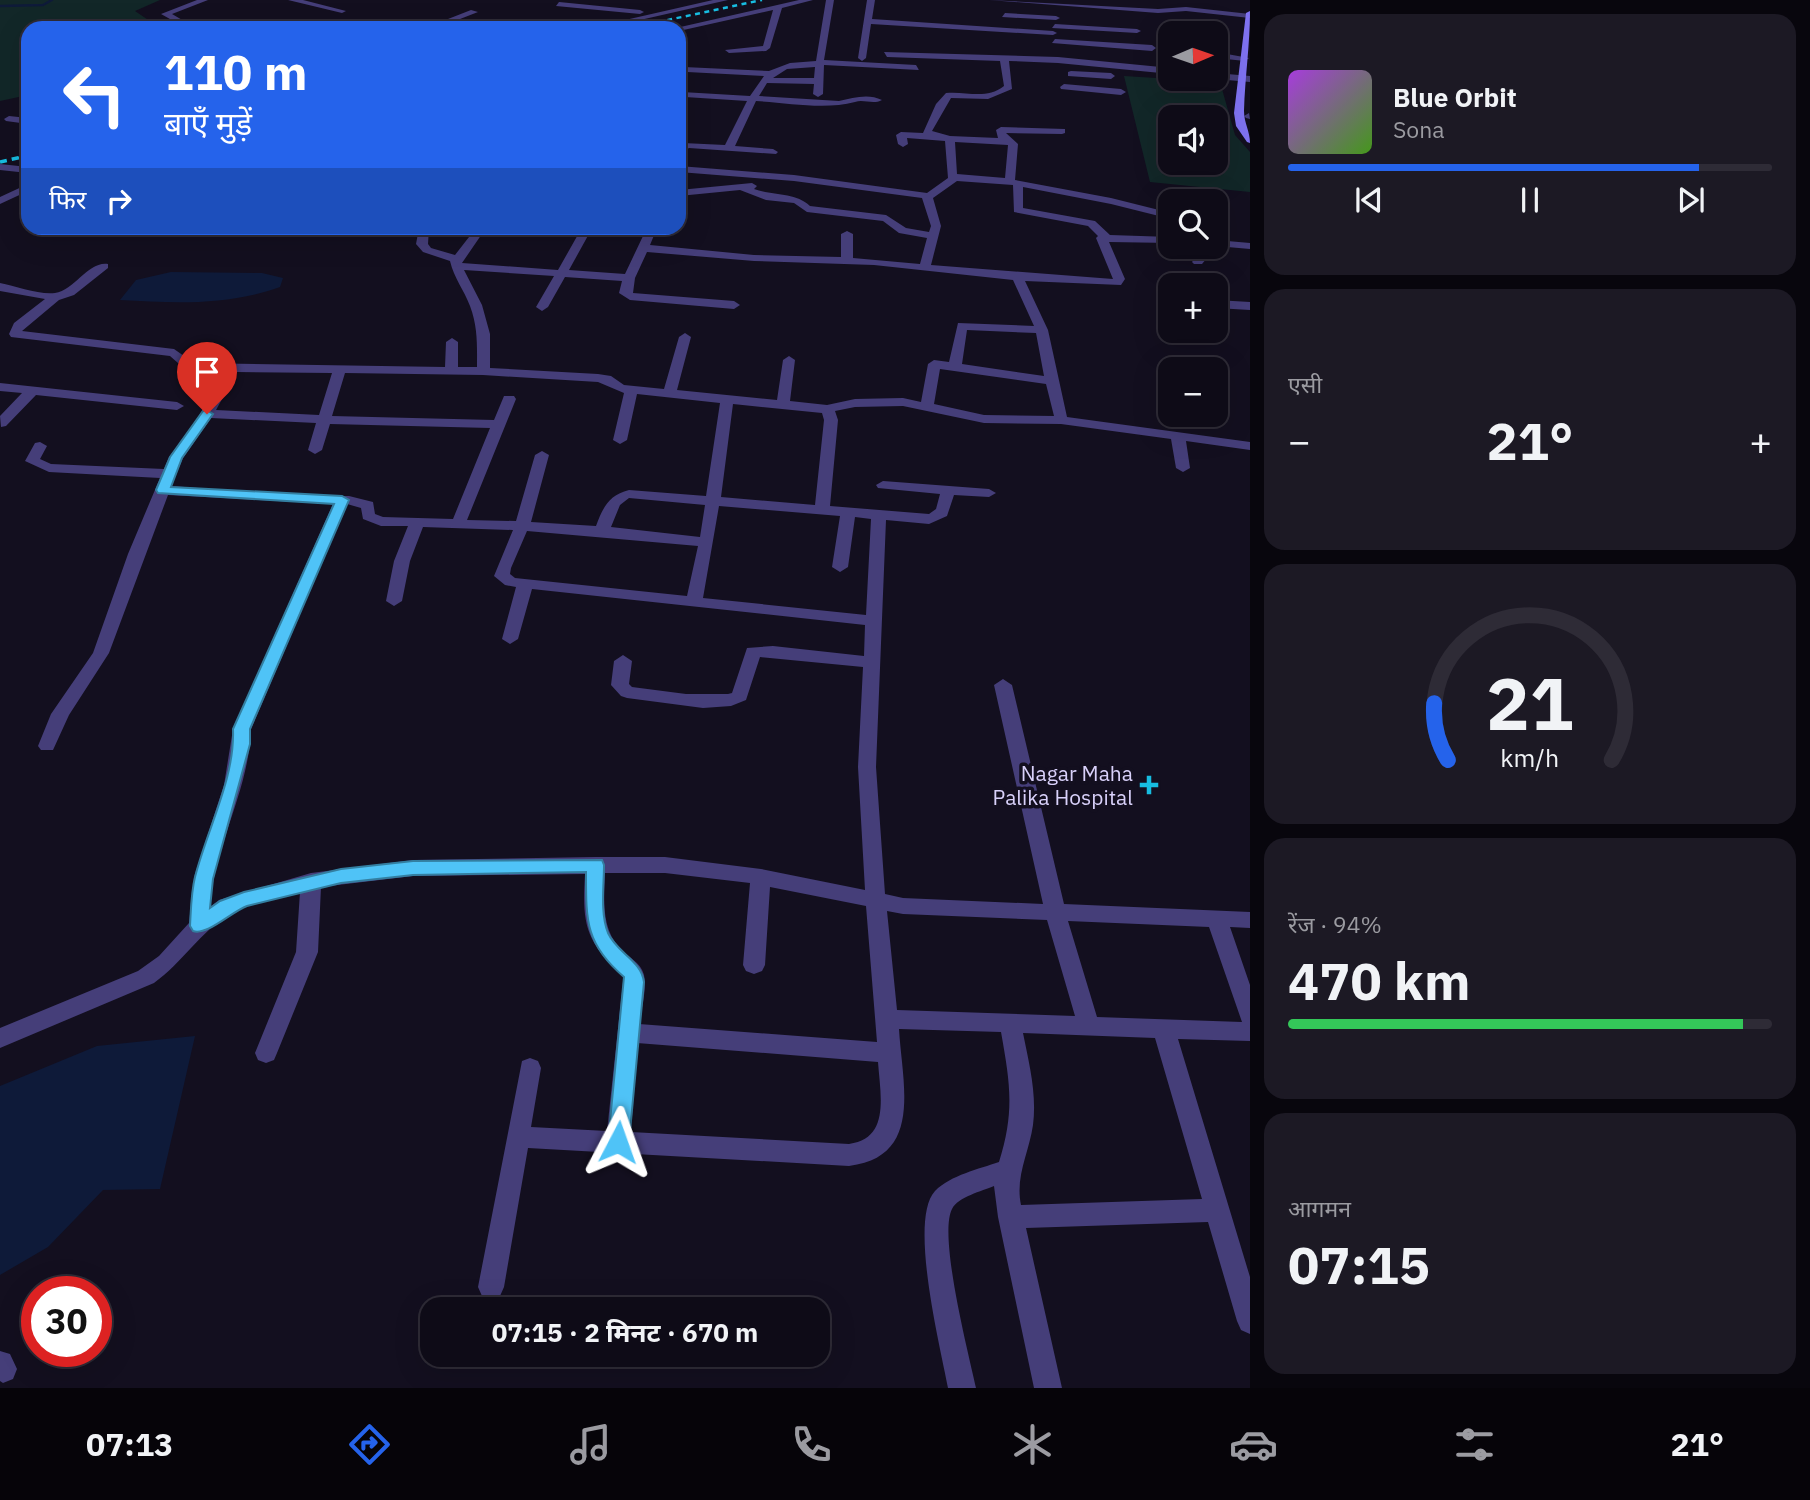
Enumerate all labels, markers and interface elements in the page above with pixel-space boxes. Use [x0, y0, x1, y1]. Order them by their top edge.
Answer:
north arrow [1158, 21, 1228, 91]
map controls [1158, 21, 1228, 427]
text: 110 m [164, 40, 308, 103]
icon: left [49, 49, 140, 140]
text: Blue Orbit [1393, 80, 1517, 114]
text: बाएँ मुड़ें [164, 102, 252, 144]
button: sound [1158, 105, 1228, 175]
text: Sona [1393, 114, 1445, 144]
icon: previous [1350, 181, 1388, 219]
icon: pause [1511, 181, 1549, 219]
icon: next [1672, 181, 1710, 219]
text: फिर [49, 182, 86, 216]
icon: right [100, 182, 138, 220]
button: search [1158, 189, 1228, 259]
button: + [1158, 273, 1228, 343]
pin [177, 342, 237, 414]
icon: arrive [188, 353, 226, 391]
button: − [1158, 357, 1228, 427]
text: एसी [1288, 369, 1322, 399]
text: 21° [1487, 407, 1573, 474]
text: − [1288, 416, 1311, 465]
text: + [1749, 416, 1772, 465]
text: 21 [1486, 655, 1574, 750]
text: km/h [1501, 741, 1559, 774]
place label: Nagar Maha Palika Hospital [993, 759, 1133, 811]
marker: Nagar Maha Palika Hospital [1139, 775, 1159, 795]
text: रेंज · 94% [1288, 909, 1382, 939]
text: 470 km [1288, 947, 1470, 1014]
position arrow [581, 1105, 655, 1179]
text: आगमन [1288, 1193, 1351, 1223]
text: 07:15 [1288, 1231, 1430, 1298]
speed limit sign: 30 [21, 1276, 112, 1367]
text: 07:15 · 2 मिनट · 670 m [492, 1315, 758, 1349]
icon: directions [345, 1420, 394, 1469]
icon: music [566, 1420, 615, 1469]
icon: phone [787, 1420, 836, 1469]
icon: climate [1008, 1420, 1057, 1469]
icon: car [1229, 1420, 1278, 1469]
icon: filters [1450, 1420, 1499, 1469]
text: 07:13 [86, 1423, 173, 1465]
text: 21° [1671, 1423, 1724, 1465]

